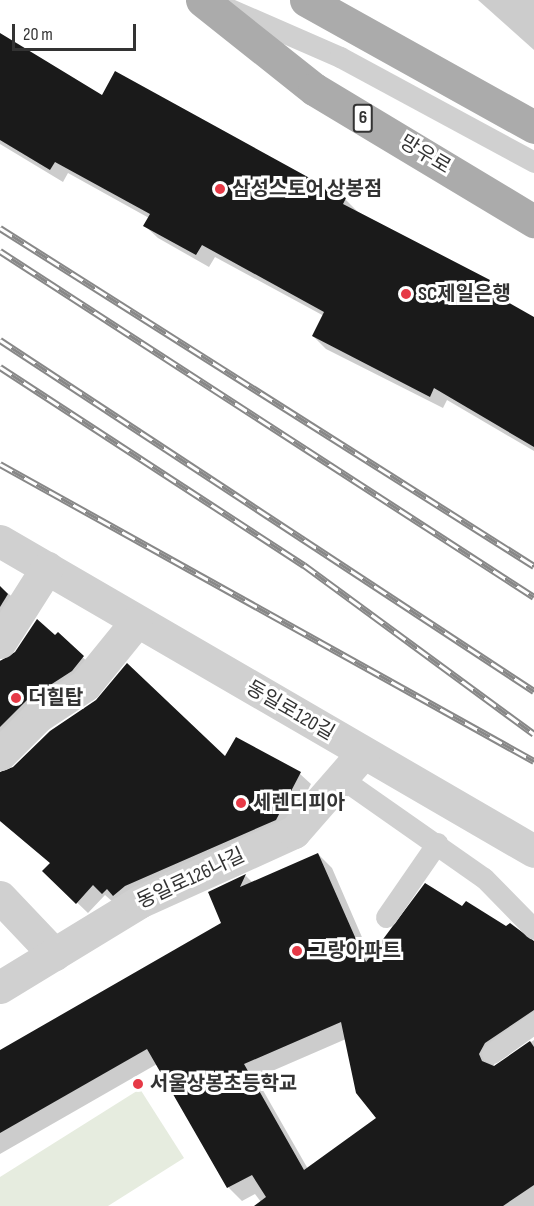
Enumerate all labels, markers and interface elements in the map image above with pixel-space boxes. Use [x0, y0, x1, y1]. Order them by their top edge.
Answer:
scale bar [15, 12, 140, 50]
text: 20 m [23, 24, 53, 45]
road number: 6 [352, 103, 374, 133]
street label: 망우로 [395, 130, 455, 180]
place label: 삼성스토어 상봉점 [232, 177, 382, 201]
marker: 삼성스토어 상봉점 [213, 182, 227, 196]
place label: SC제일은행 [418, 282, 511, 306]
marker: SC제일은행 [399, 287, 413, 301]
street label: 동일로120길 [242, 676, 338, 746]
place label: 더힐탑 [28, 686, 83, 710]
marker: 더힐탑 [9, 691, 23, 705]
place label: 세렌디피아 [253, 791, 345, 815]
marker: 세렌디피아 [234, 796, 248, 810]
street label: 동일로126나길 [133, 844, 249, 914]
place label: 그랑아파트 [309, 939, 401, 963]
marker: 그랑아파트 [290, 944, 304, 958]
place label: 서울상봉초등학교 [150, 1072, 297, 1096]
marker: 서울상봉초등학교 [131, 1077, 145, 1091]

